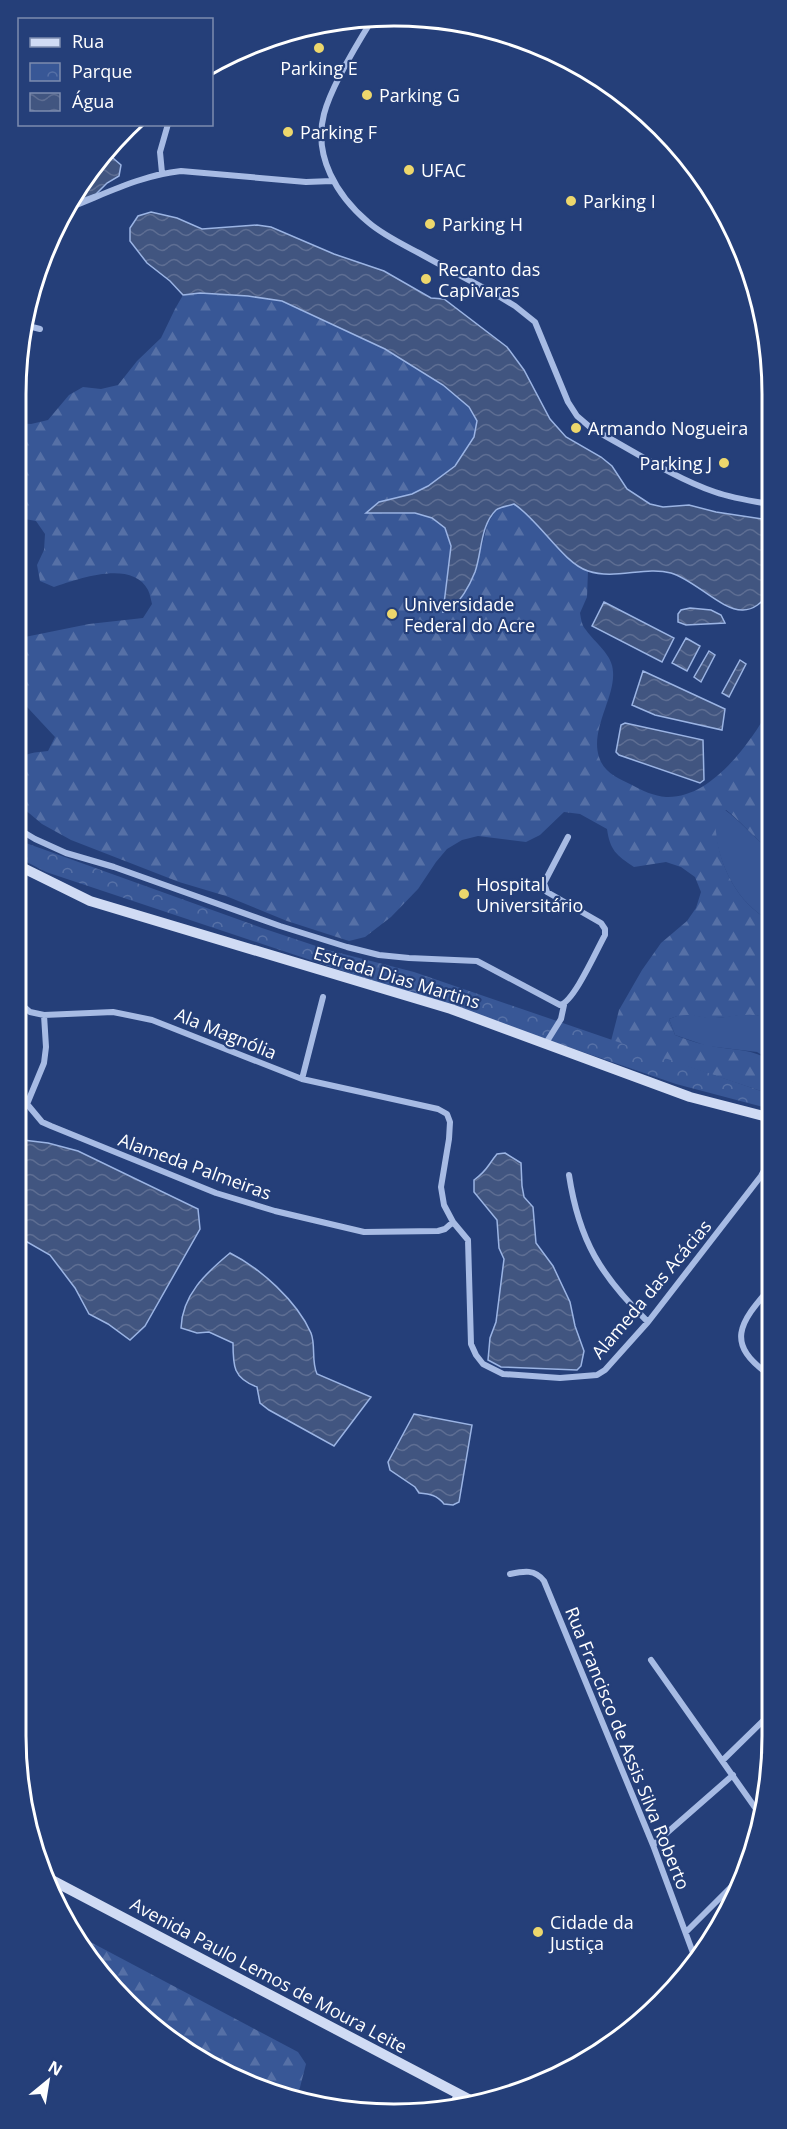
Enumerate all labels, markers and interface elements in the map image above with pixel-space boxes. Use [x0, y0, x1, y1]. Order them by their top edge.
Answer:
legend [18, 18, 213, 126]
text: Rua [72, 29, 104, 53]
marker: Parking E [312, 41, 326, 55]
place label: Parking E [280, 56, 358, 80]
text: Parque [72, 59, 132, 83]
place label: Parking G [379, 83, 460, 107]
marker: Parking G [360, 88, 374, 102]
text: Água [72, 89, 114, 113]
place label: Parking F [300, 120, 377, 144]
marker: Parking F [281, 125, 295, 139]
place label: UFAC [421, 158, 466, 182]
marker: UFAC [402, 163, 416, 177]
place label: Parking I [583, 189, 656, 213]
marker: Parking I [564, 194, 578, 208]
place label: Parking H [442, 212, 523, 236]
marker: Parking H [423, 217, 437, 231]
place label: Recanto das Capivaras [438, 257, 540, 302]
marker: Recanto das Capivaras [419, 272, 433, 286]
place label: Armando Nogueira [588, 416, 748, 440]
marker: Armando Nogueira [569, 421, 583, 435]
place label: Parking J [639, 451, 712, 475]
marker: Parking J [717, 456, 731, 470]
place label: Universidade Federal do Acre [404, 592, 535, 637]
marker: Universidade Federal do Acre [385, 607, 399, 621]
place label: Hospital Universitário [476, 872, 583, 917]
marker: Hospital Universitário [457, 887, 471, 901]
street label: Estrada Dias Martins [311, 940, 483, 1014]
street label: Ala Magnólia [172, 1002, 280, 1064]
street label: Alameda Palmeiras [115, 1127, 275, 1205]
street label: Alameda das Acácias [586, 1214, 716, 1364]
street label: Rua Francisco de Assis Silva Roberto [560, 1603, 696, 1893]
street label: Avenida Paulo Lemos de Moura Leite [126, 1892, 412, 2058]
place label: Cidade da Justiça [548, 1910, 634, 1955]
marker: Cidade da Justiça [531, 1925, 545, 1939]
north arrow [18, 2051, 78, 2111]
text: N [44, 2055, 67, 2081]

